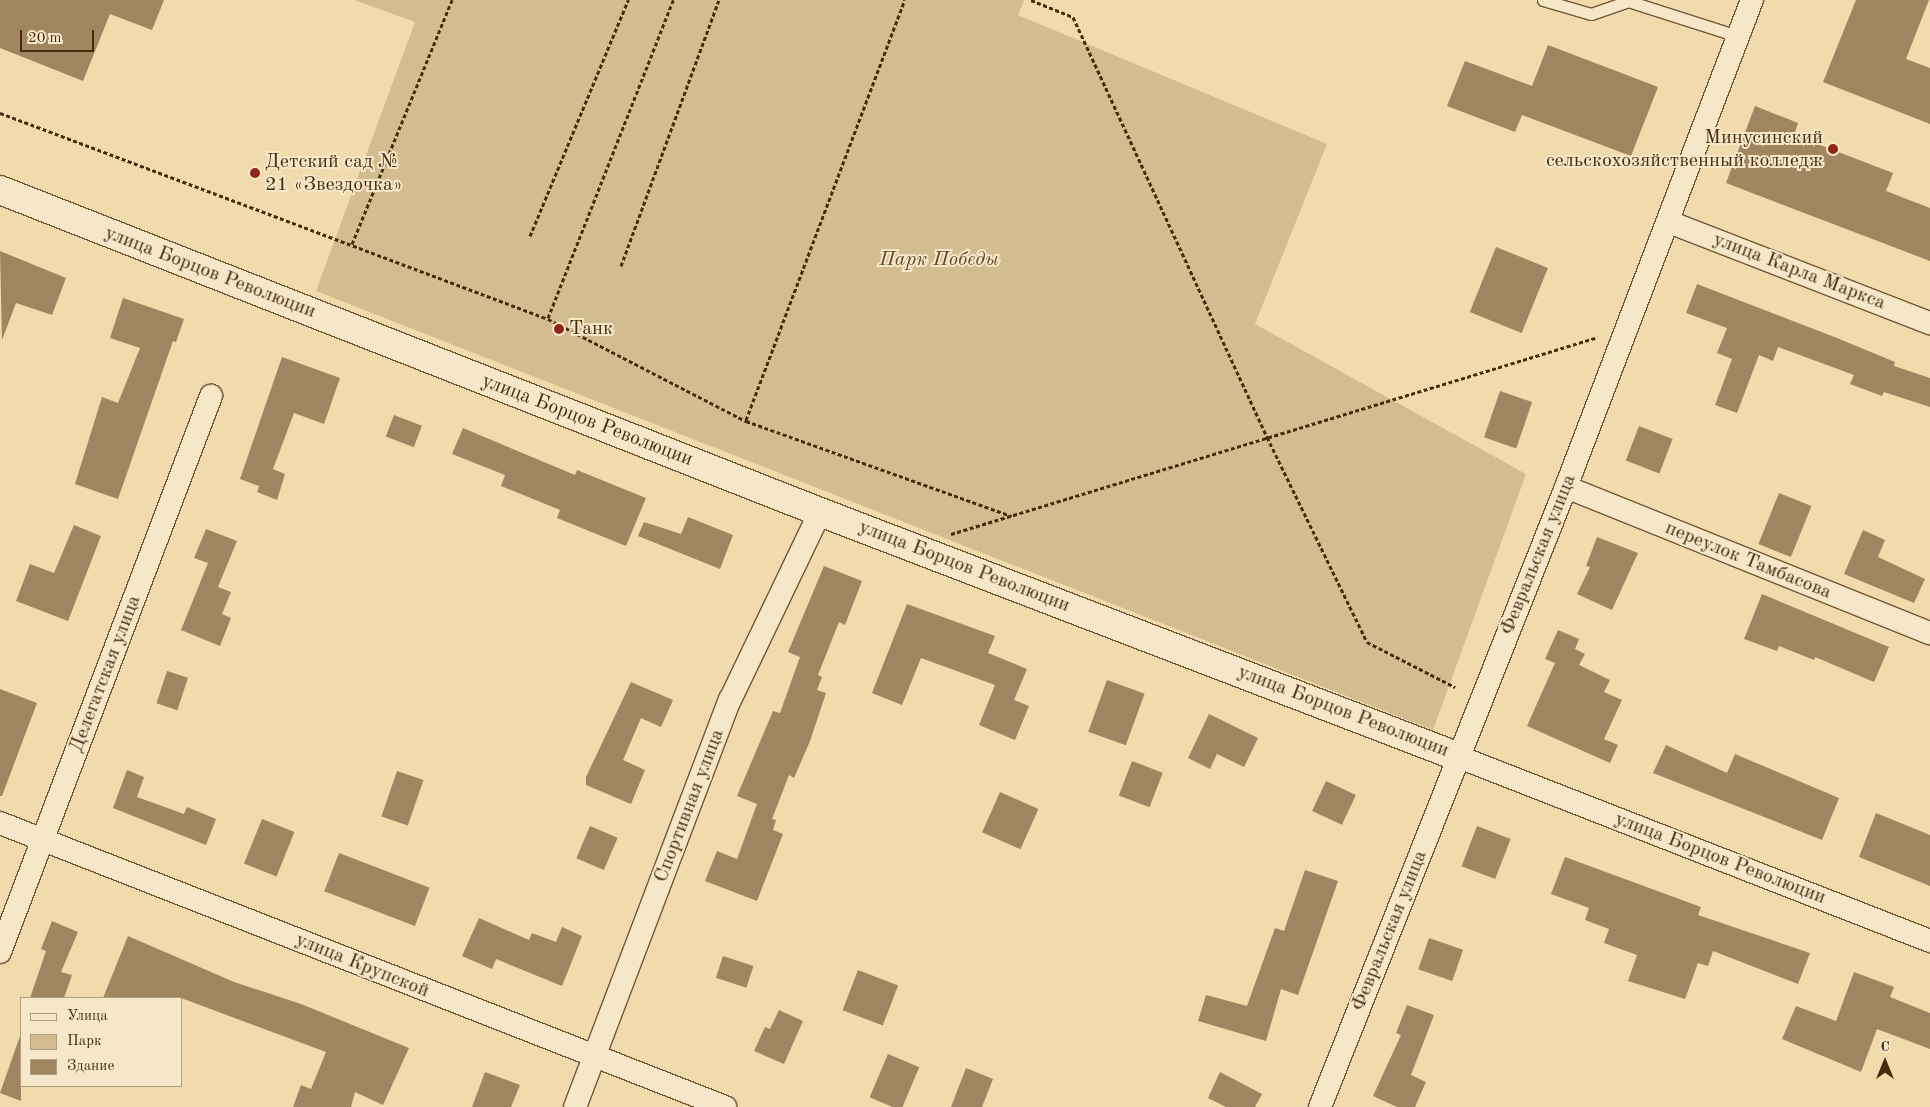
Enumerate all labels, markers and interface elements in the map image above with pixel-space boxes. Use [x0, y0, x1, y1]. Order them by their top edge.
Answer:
scale bar [22, 20, 96, 52]
text: 20 m [28, 31, 62, 46]
place label: Минусинский сельскохозяйственный колледж [1546, 126, 1823, 173]
marker: Минусинский сельскохозяйственный колледж [1827, 143, 1839, 155]
place label: Детский сад № 21 «Звездочка» [265, 150, 403, 197]
marker: Детский сад № 21 «Звездочка» [249, 167, 261, 179]
street label: улица Борцов Революции [101, 222, 319, 324]
street label: улица Карла Маркса [1709, 228, 1889, 316]
park label: Парк Победы [879, 248, 999, 272]
place label: Танк [569, 317, 613, 341]
marker: Танк [553, 323, 565, 335]
street label: улица Борцов Революции [478, 370, 696, 472]
street label: Февральская улица [1496, 471, 1582, 639]
street label: улица Борцов Революции [855, 516, 1073, 618]
street label: переулок Тамбасова [1661, 517, 1835, 605]
street label: Делегатская улица [65, 592, 147, 756]
street label: улица Борцов Революции [1234, 661, 1452, 763]
street label: Спортивная улица [650, 726, 730, 886]
street label: улица Борцов Революции [1611, 808, 1829, 910]
street label: Февральская улица [1347, 847, 1433, 1015]
street label: улица Крупской [292, 928, 432, 1004]
legend [20, 997, 182, 1087]
text: Улица [67, 1009, 108, 1024]
text: Парк [67, 1034, 102, 1049]
north arrow [1860, 1037, 1910, 1087]
text: С [1880, 1040, 1890, 1054]
text: Здание [67, 1059, 114, 1074]

